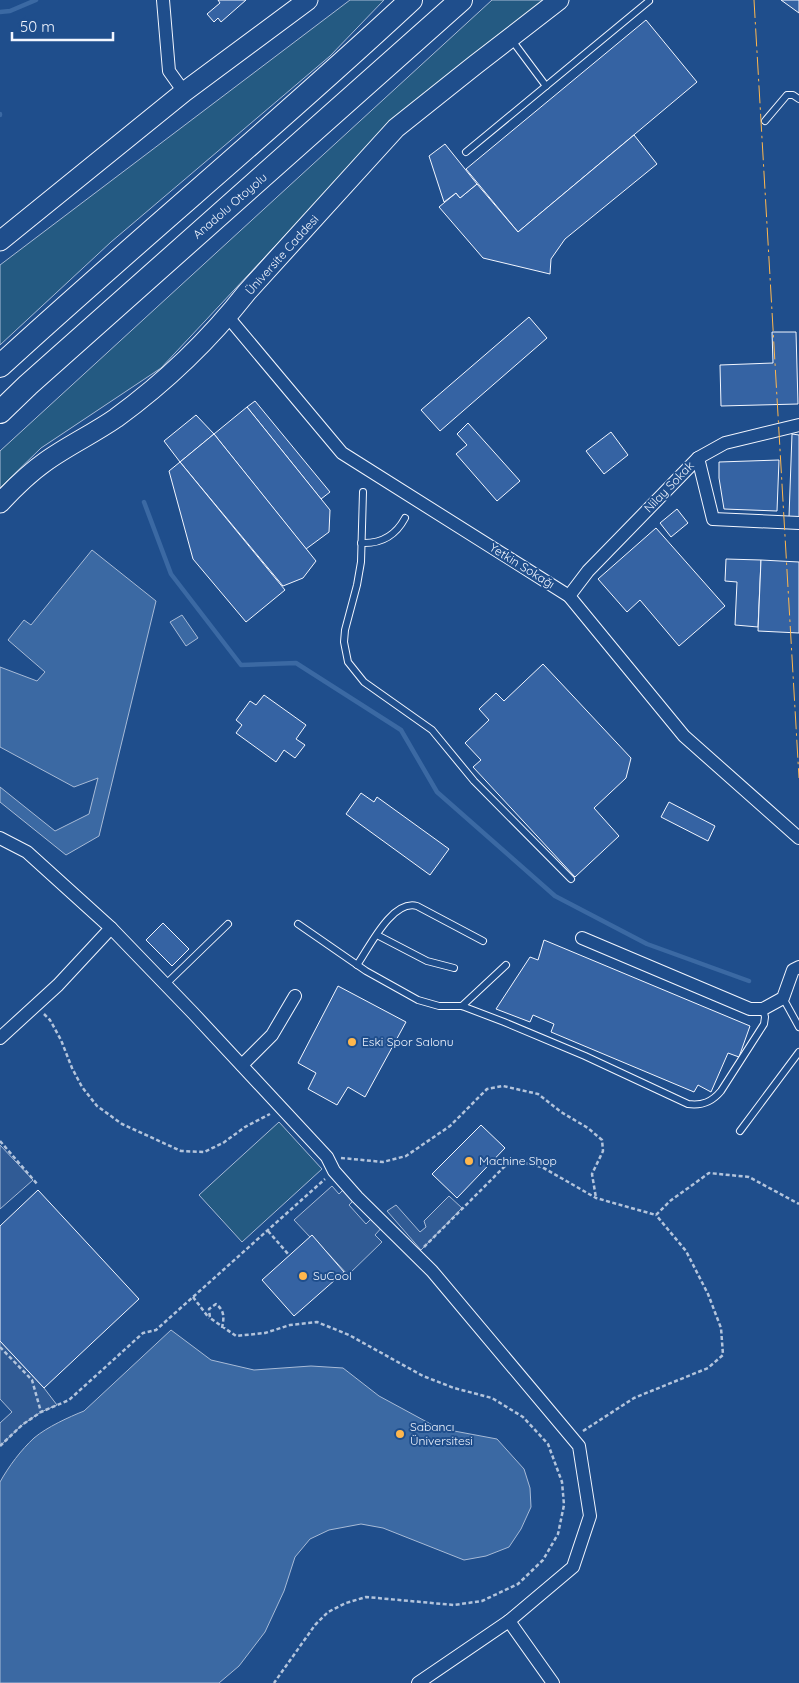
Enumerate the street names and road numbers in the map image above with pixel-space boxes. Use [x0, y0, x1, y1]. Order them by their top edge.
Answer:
street label: Anadolu Otoyolu [190, 169, 270, 242]
street label: Üniversite Caddesi [242, 212, 322, 298]
street label: Nilay Sokak [640, 458, 697, 515]
street label: Yetkin Sokağı [487, 540, 558, 592]

